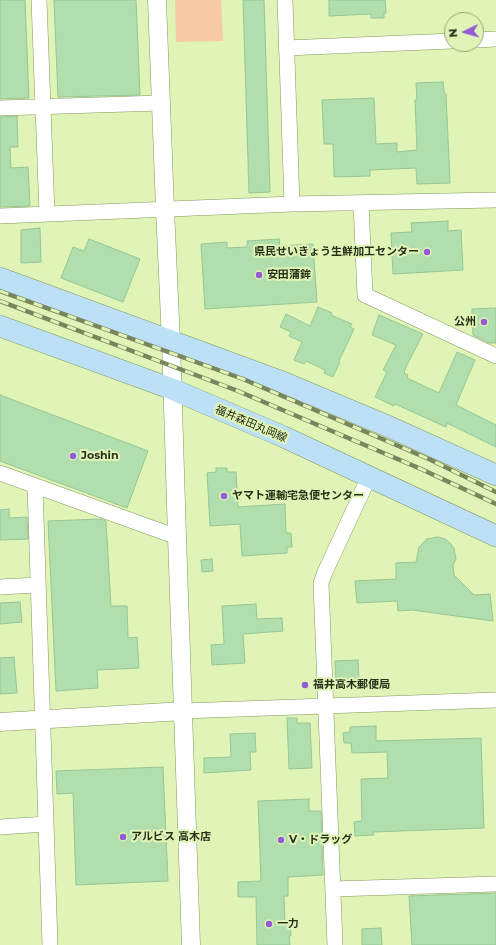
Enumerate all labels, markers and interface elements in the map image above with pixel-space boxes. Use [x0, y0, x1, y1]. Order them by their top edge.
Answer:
north arrow [444, 12, 484, 52]
text: N [446, 28, 460, 38]
place label: 県民せいきょう生鮮加工センター [254, 245, 419, 259]
marker: 県民せいきょう生鮮加工センター [422, 247, 432, 257]
place label: 安田蒲鉾 [267, 268, 311, 282]
marker: 安田蒲鉾 [254, 270, 264, 280]
place label: 公州 [454, 315, 476, 329]
marker: 公州 [479, 317, 489, 327]
street label: 福井森田丸岡線 [213, 403, 289, 445]
place label: Joshin [81, 449, 119, 463]
marker: Joshin [68, 451, 78, 461]
place label: ヤマト運輸宅急便センター [232, 489, 364, 503]
marker: ヤマト運輸宅急便センター [219, 491, 229, 501]
place label: 福井高木郵便局 [313, 678, 390, 692]
marker: 福井高木郵便局 [300, 680, 310, 690]
place label: アルビス 高木店 [131, 830, 211, 844]
marker: アルビス 高木店 [118, 832, 128, 842]
place label: V・ドラッグ [289, 833, 352, 847]
marker: V・ドラッグ [276, 835, 286, 845]
place label: 一力 [277, 917, 299, 931]
marker: 一力 [264, 919, 274, 929]

